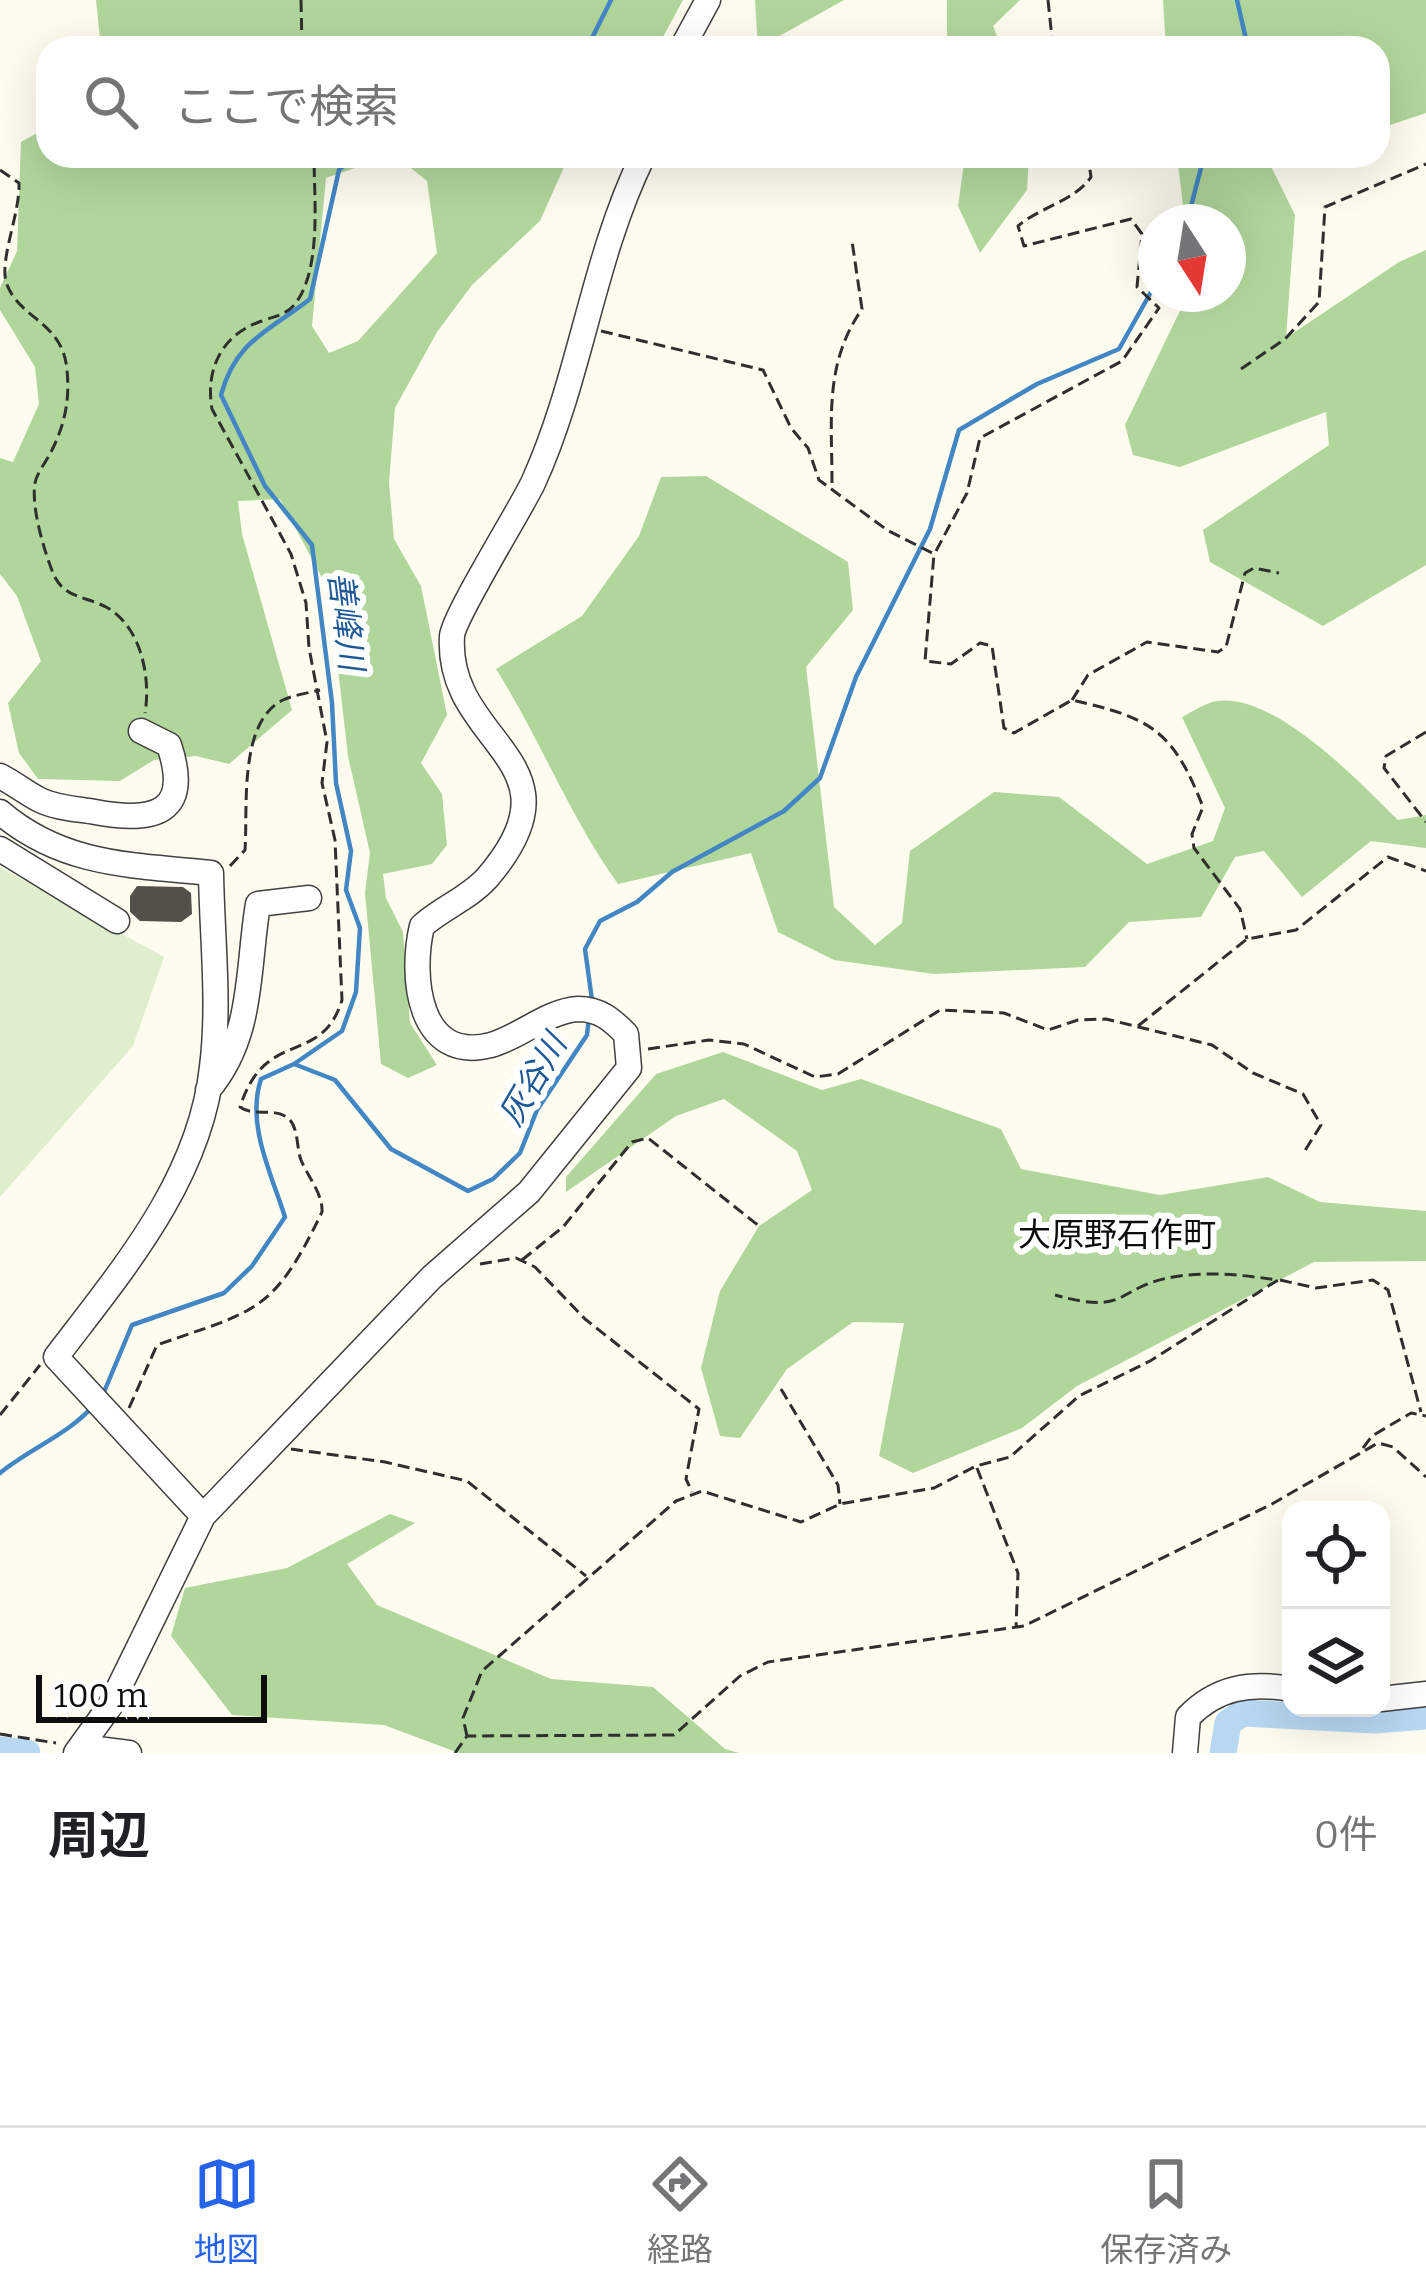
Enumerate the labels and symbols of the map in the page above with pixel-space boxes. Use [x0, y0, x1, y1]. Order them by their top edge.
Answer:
north arrow [1138, 204, 1246, 312]
water label: 善峰川 [320, 569, 372, 676]
water label: 灰谷川 [491, 1025, 577, 1133]
district label: 大原野石作町 [1018, 1215, 1216, 1255]
scale bar [36, 1669, 267, 1722]

